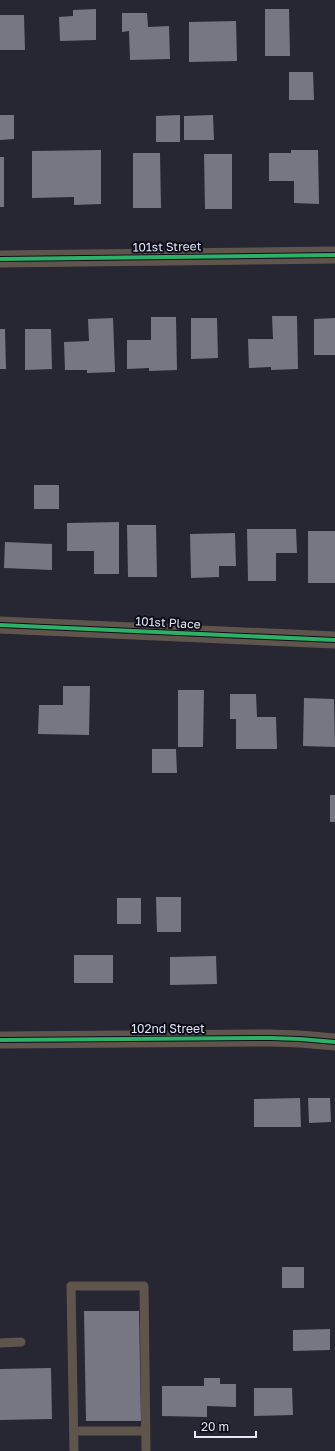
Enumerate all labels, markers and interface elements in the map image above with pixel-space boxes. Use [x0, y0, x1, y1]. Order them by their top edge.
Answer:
street label: 101st Street [132, 238, 202, 255]
street label: 101st Place [135, 613, 201, 632]
street label: 102nd Street [131, 1021, 205, 1036]
scale bar [195, 1413, 256, 1439]
text: 20 m [201, 1419, 229, 1434]

